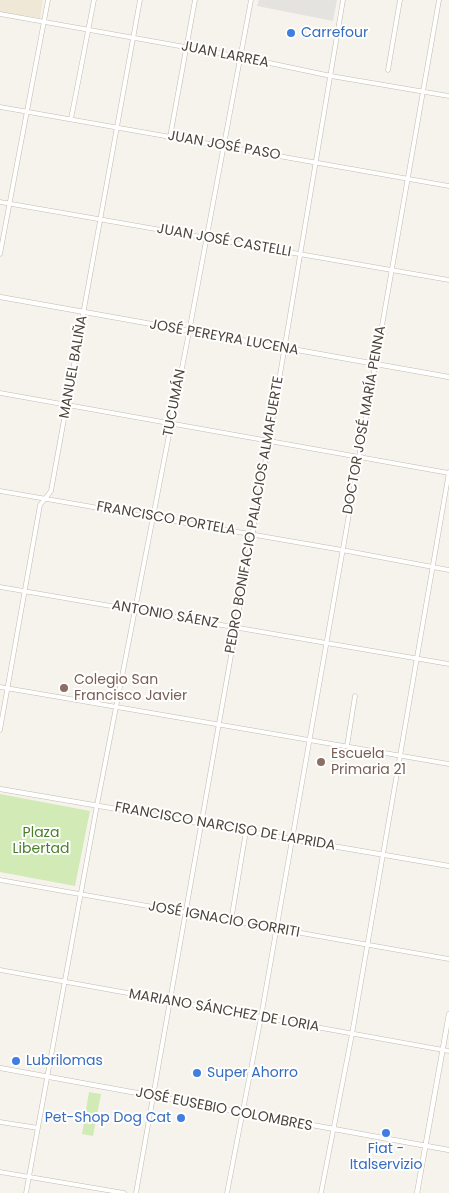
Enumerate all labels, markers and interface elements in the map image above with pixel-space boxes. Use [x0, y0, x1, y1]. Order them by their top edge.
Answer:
place label: Carrefour [301, 25, 368, 41]
marker: Carrefour [285, 27, 297, 39]
street label: JUAN LARREA [180, 38, 270, 72]
street label: JUAN JOSÉ PASO [166, 128, 282, 164]
street label: JUAN JOSÉ CASTELLI [155, 221, 293, 261]
street label: MANUEL BALIÑA [57, 314, 91, 420]
street label: JOSÉ PEREYRA LUCENA [148, 317, 300, 359]
street label: DOCTOR JOSÉ MARÍA PENNA [340, 324, 390, 516]
street label: TUCUMÁN [160, 368, 190, 438]
street label: PEDRO BONIFACIO PALACIOS ALMAFUERTE [222, 375, 288, 655]
street label: FRANCISCO PORTELA [95, 499, 237, 539]
street label: ANTONIO SÁENZ [110, 597, 220, 633]
place label: Colegio San Francisco Javier [74, 672, 187, 704]
marker: Colegio San Francisco Javier [58, 682, 70, 694]
place label: Escuela Primaria 21 [331, 746, 406, 779]
marker: Escuela Primaria 21 [315, 756, 327, 768]
street label: FRANCISCO NARCISO DE LAPRIDA [113, 799, 337, 855]
park label: Plaza Libertad [13, 825, 69, 858]
street label: JOSÉ IGNACIO GORRITI [147, 898, 301, 942]
street label: MARIANO SÁNCHEZ DE LORIA [127, 986, 321, 1036]
place label: Lubrilomas [26, 1053, 103, 1069]
marker: Lubrilomas [10, 1055, 22, 1067]
place label: Super Ahorro [207, 1065, 298, 1081]
marker: Super Ahorro [191, 1067, 203, 1079]
street label: JOSÉ EUSEBIO COLOMBRES [134, 1085, 314, 1135]
place label: Pet-Shop Dog Cat [45, 1110, 171, 1126]
marker: Pet-Shop Dog Cat [175, 1112, 187, 1124]
marker: Fiat - Italservizio [380, 1127, 392, 1139]
place label: Fiat - Italservizio [350, 1141, 422, 1174]

